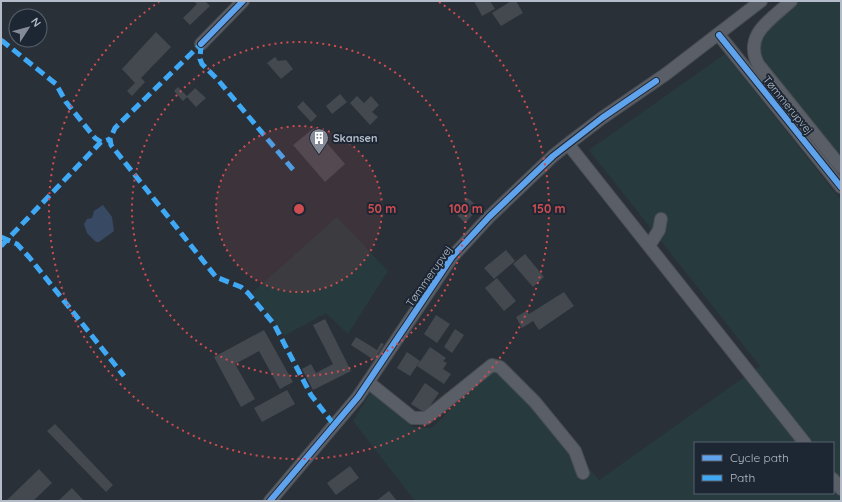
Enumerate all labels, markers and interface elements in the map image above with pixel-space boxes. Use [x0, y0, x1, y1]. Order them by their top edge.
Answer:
north arrow [8, 8, 48, 48]
text: N [28, 15, 44, 30]
street label: Tømmerupvej [760, 73, 816, 137]
building icon: Skansen [308, 127, 330, 155]
place label: Skansen [333, 131, 378, 145]
text: 50 m [368, 201, 396, 216]
text: 100 m [449, 201, 483, 216]
text: 150 m [532, 201, 566, 216]
centre of rings [292, 202, 306, 216]
street label: Tømmerupvej [403, 243, 455, 309]
legend [694, 442, 834, 494]
text: Cycle path [730, 450, 789, 465]
text: Path [730, 470, 755, 485]

